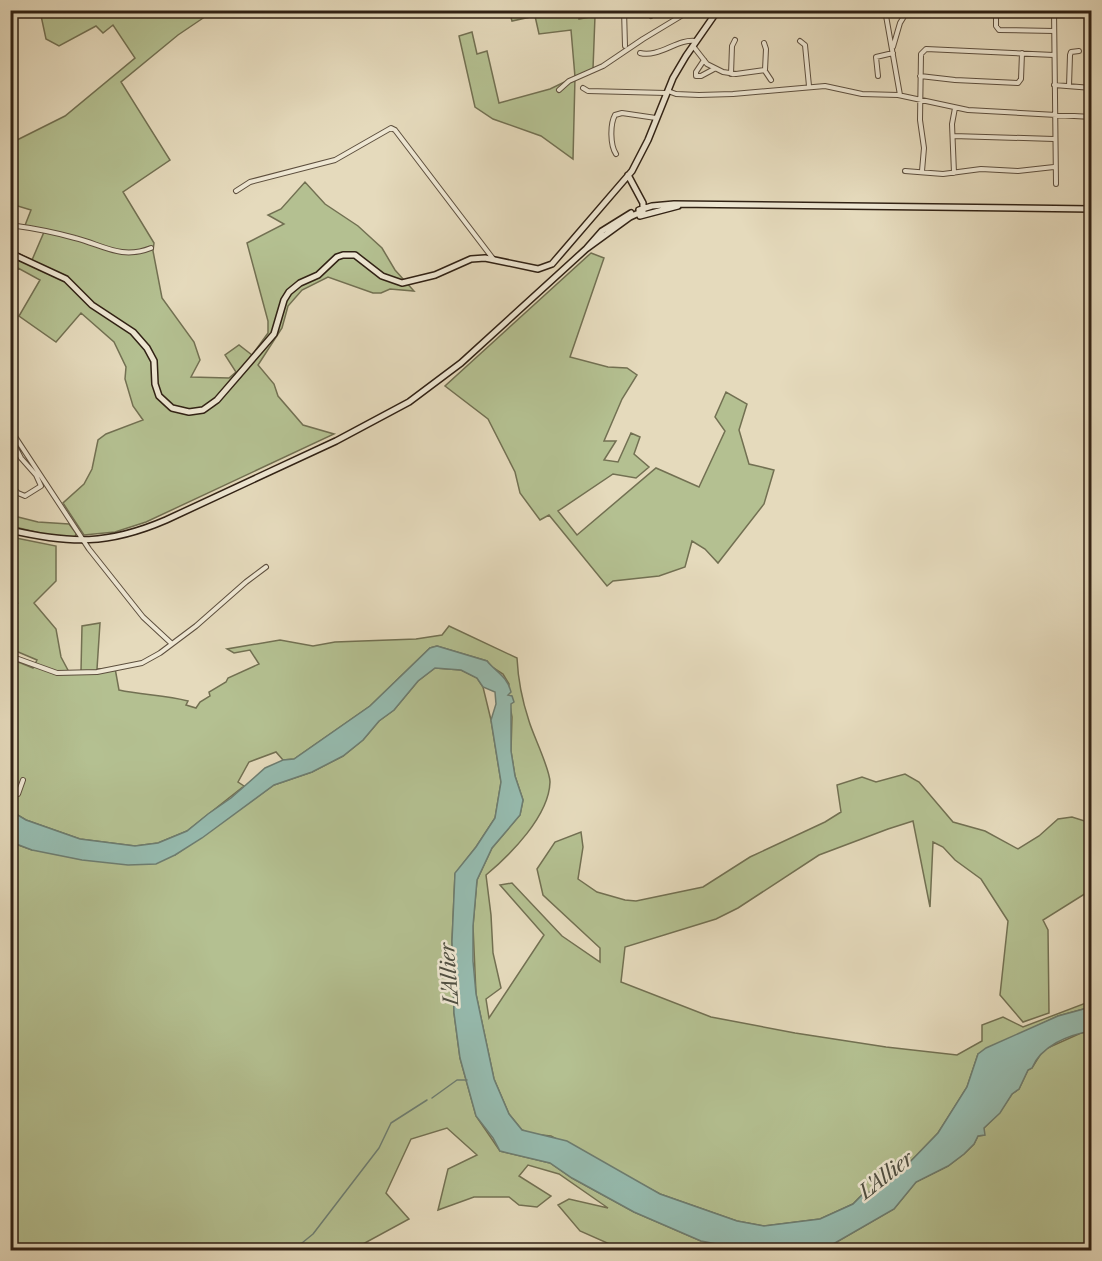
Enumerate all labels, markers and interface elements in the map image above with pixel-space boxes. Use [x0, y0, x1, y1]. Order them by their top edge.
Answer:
water label: L'Allier [435, 940, 463, 1008]
water label: L'Allier [852, 1145, 919, 1205]

